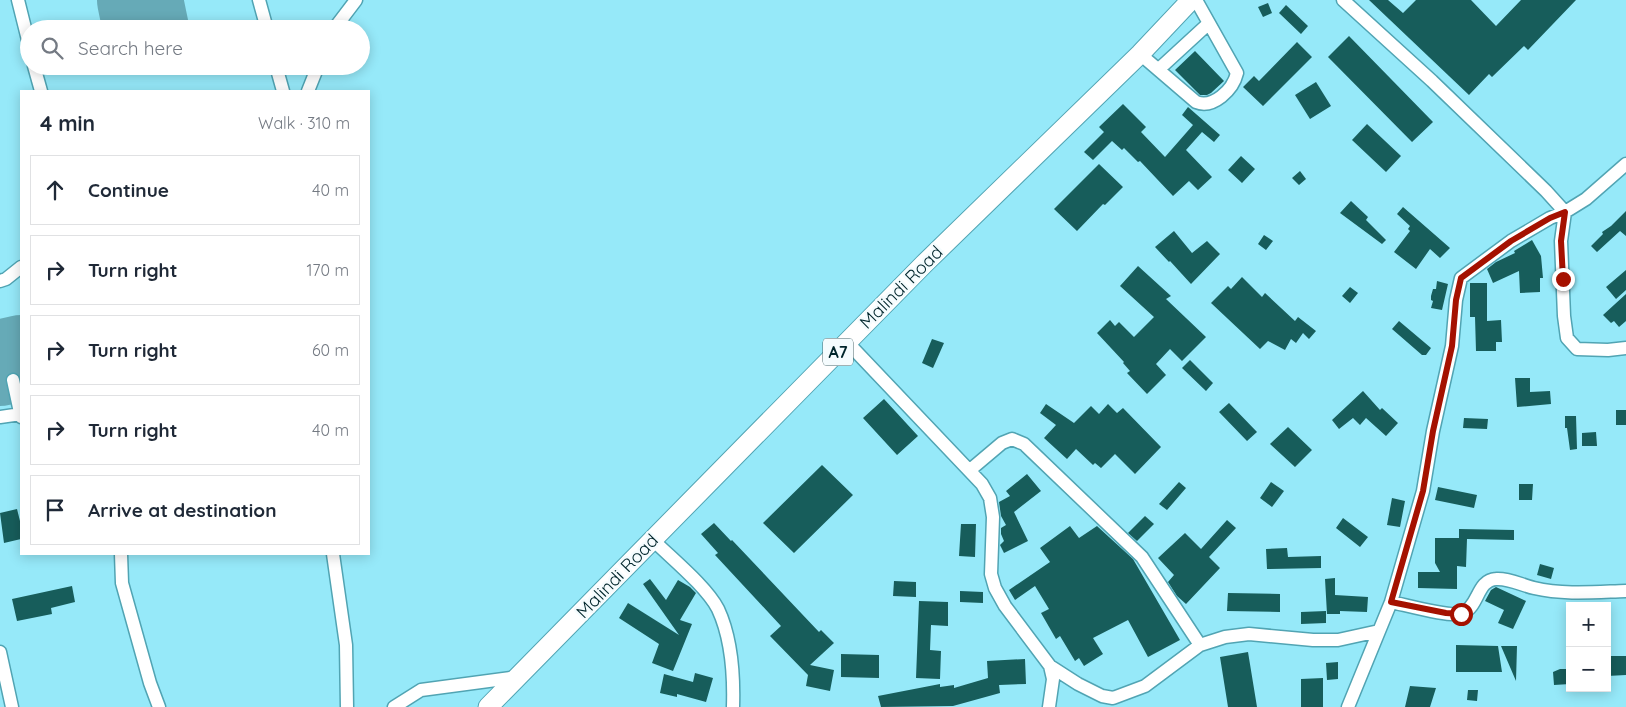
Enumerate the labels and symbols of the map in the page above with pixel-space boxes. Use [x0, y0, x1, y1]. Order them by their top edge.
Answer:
street label: Malindi Road [854, 240, 948, 334]
route end [1552, 268, 1575, 291]
road number: A7 [823, 338, 853, 366]
street label: Malindi Road [571, 529, 663, 623]
route start [1450, 603, 1473, 626]

